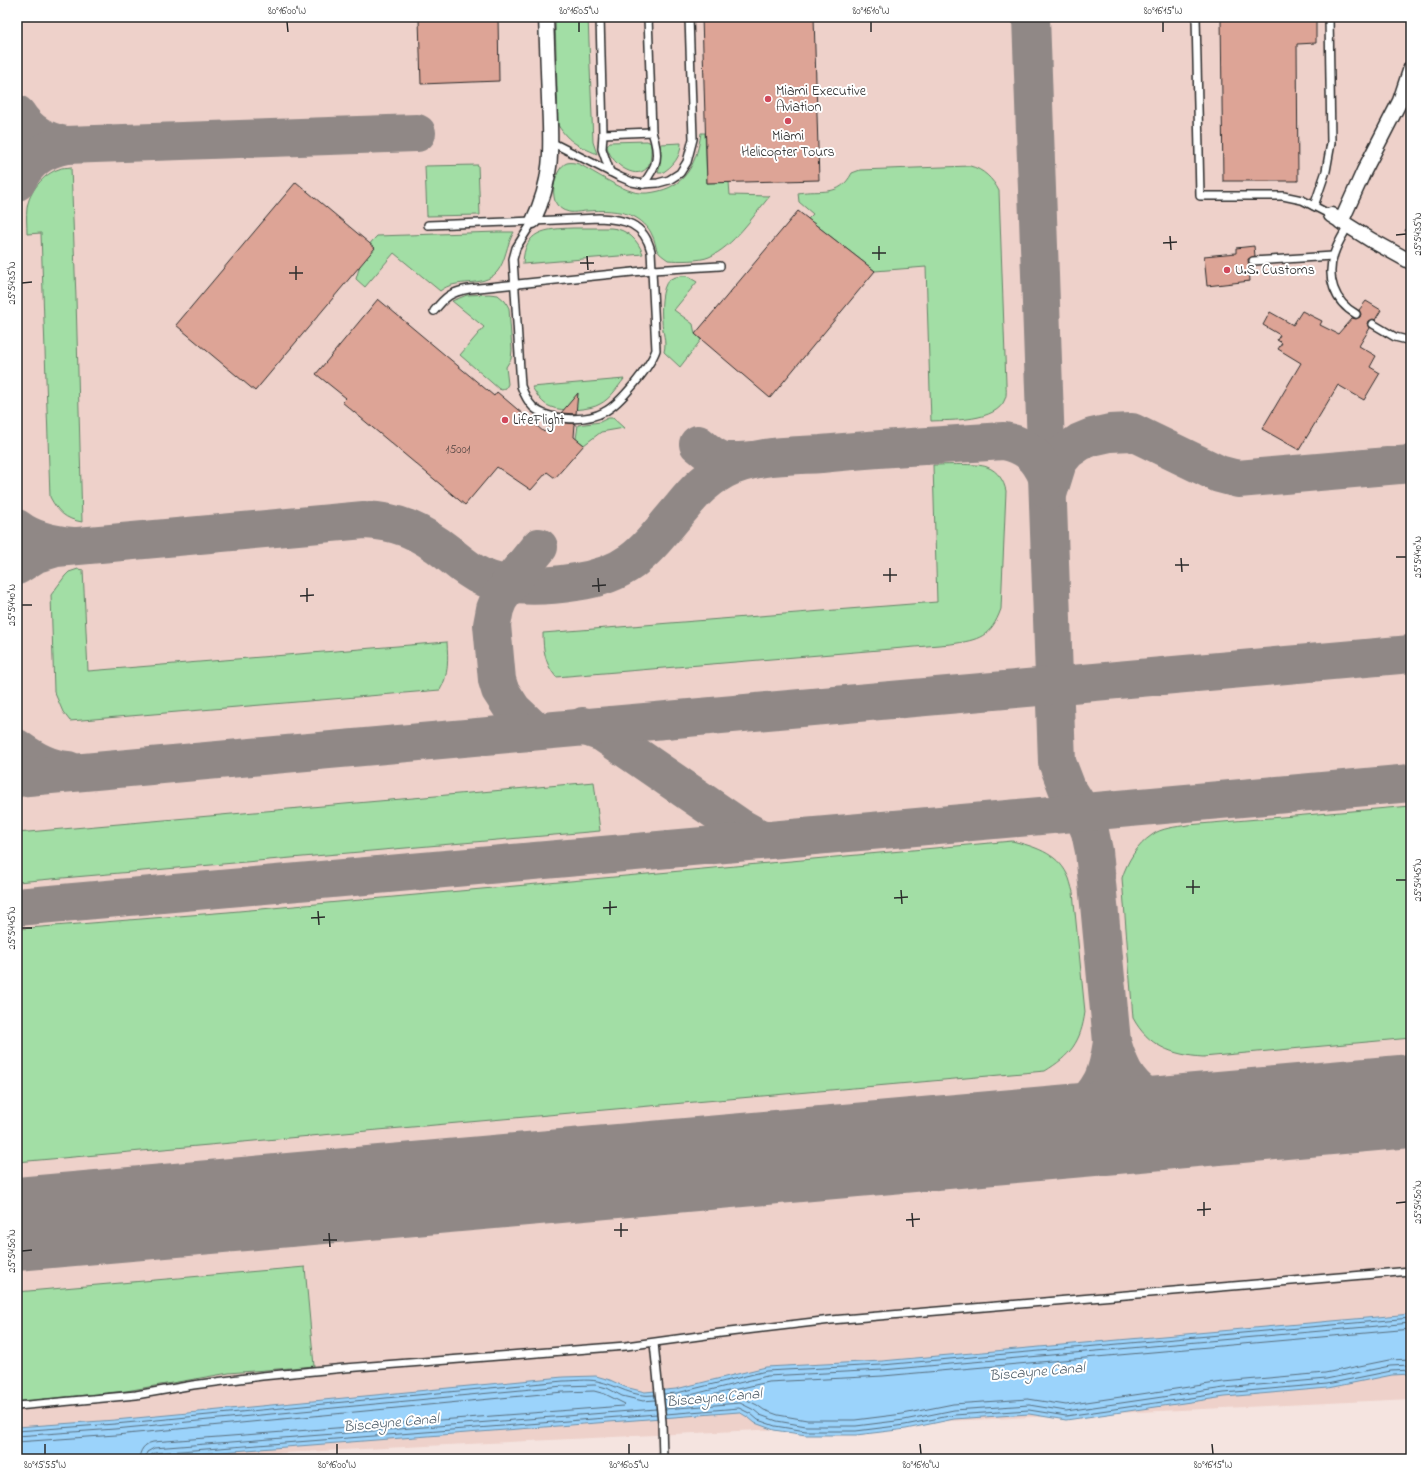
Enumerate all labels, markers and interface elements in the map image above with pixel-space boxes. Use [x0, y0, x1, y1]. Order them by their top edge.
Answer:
text: 80°16'00"W [268, 4, 306, 19]
text: 80°16'05"W [559, 4, 599, 19]
text: 80°16'10"W [853, 4, 890, 19]
text: 80°16'15"W [1144, 4, 1182, 19]
place label: Miami Executive Aviation [776, 81, 867, 118]
marker: Miami Executive Aviation [763, 94, 773, 104]
marker: Miami Helicopter Tours [783, 116, 793, 126]
place label: Miami Helicopter Tours [741, 126, 835, 163]
text: 25°54'35"N [1411, 212, 1426, 256]
place label: U.S. Customs [1235, 260, 1315, 281]
text: 25°54'35"N [5, 261, 20, 305]
marker: U.S. Customs [1222, 265, 1232, 275]
place label: LifeFlight [513, 410, 565, 432]
marker: LifeFlight [500, 415, 510, 425]
house number: 15001 [446, 441, 471, 459]
text: 25°54'40"N [1411, 536, 1426, 578]
text: 25°54'40"N [5, 584, 20, 626]
text: 25°54'45"N [1411, 858, 1426, 902]
text: 25°54'45"N [5, 906, 20, 950]
text: 25°54'50"N [1411, 1180, 1426, 1224]
text: 25°54'50"N [5, 1229, 20, 1273]
water label: Biscayne Canal [988, 1357, 1088, 1388]
water label: Biscayne Canal [665, 1383, 765, 1414]
water label: Biscayne Canal [342, 1408, 442, 1439]
text: 80°15'55"W [24, 1458, 66, 1473]
text: 80°16'00"W [318, 1458, 356, 1473]
text: 80°16'05"W [609, 1458, 649, 1473]
text: 80°16'10"W [903, 1458, 940, 1473]
text: 80°16'15"W [1194, 1458, 1232, 1473]

